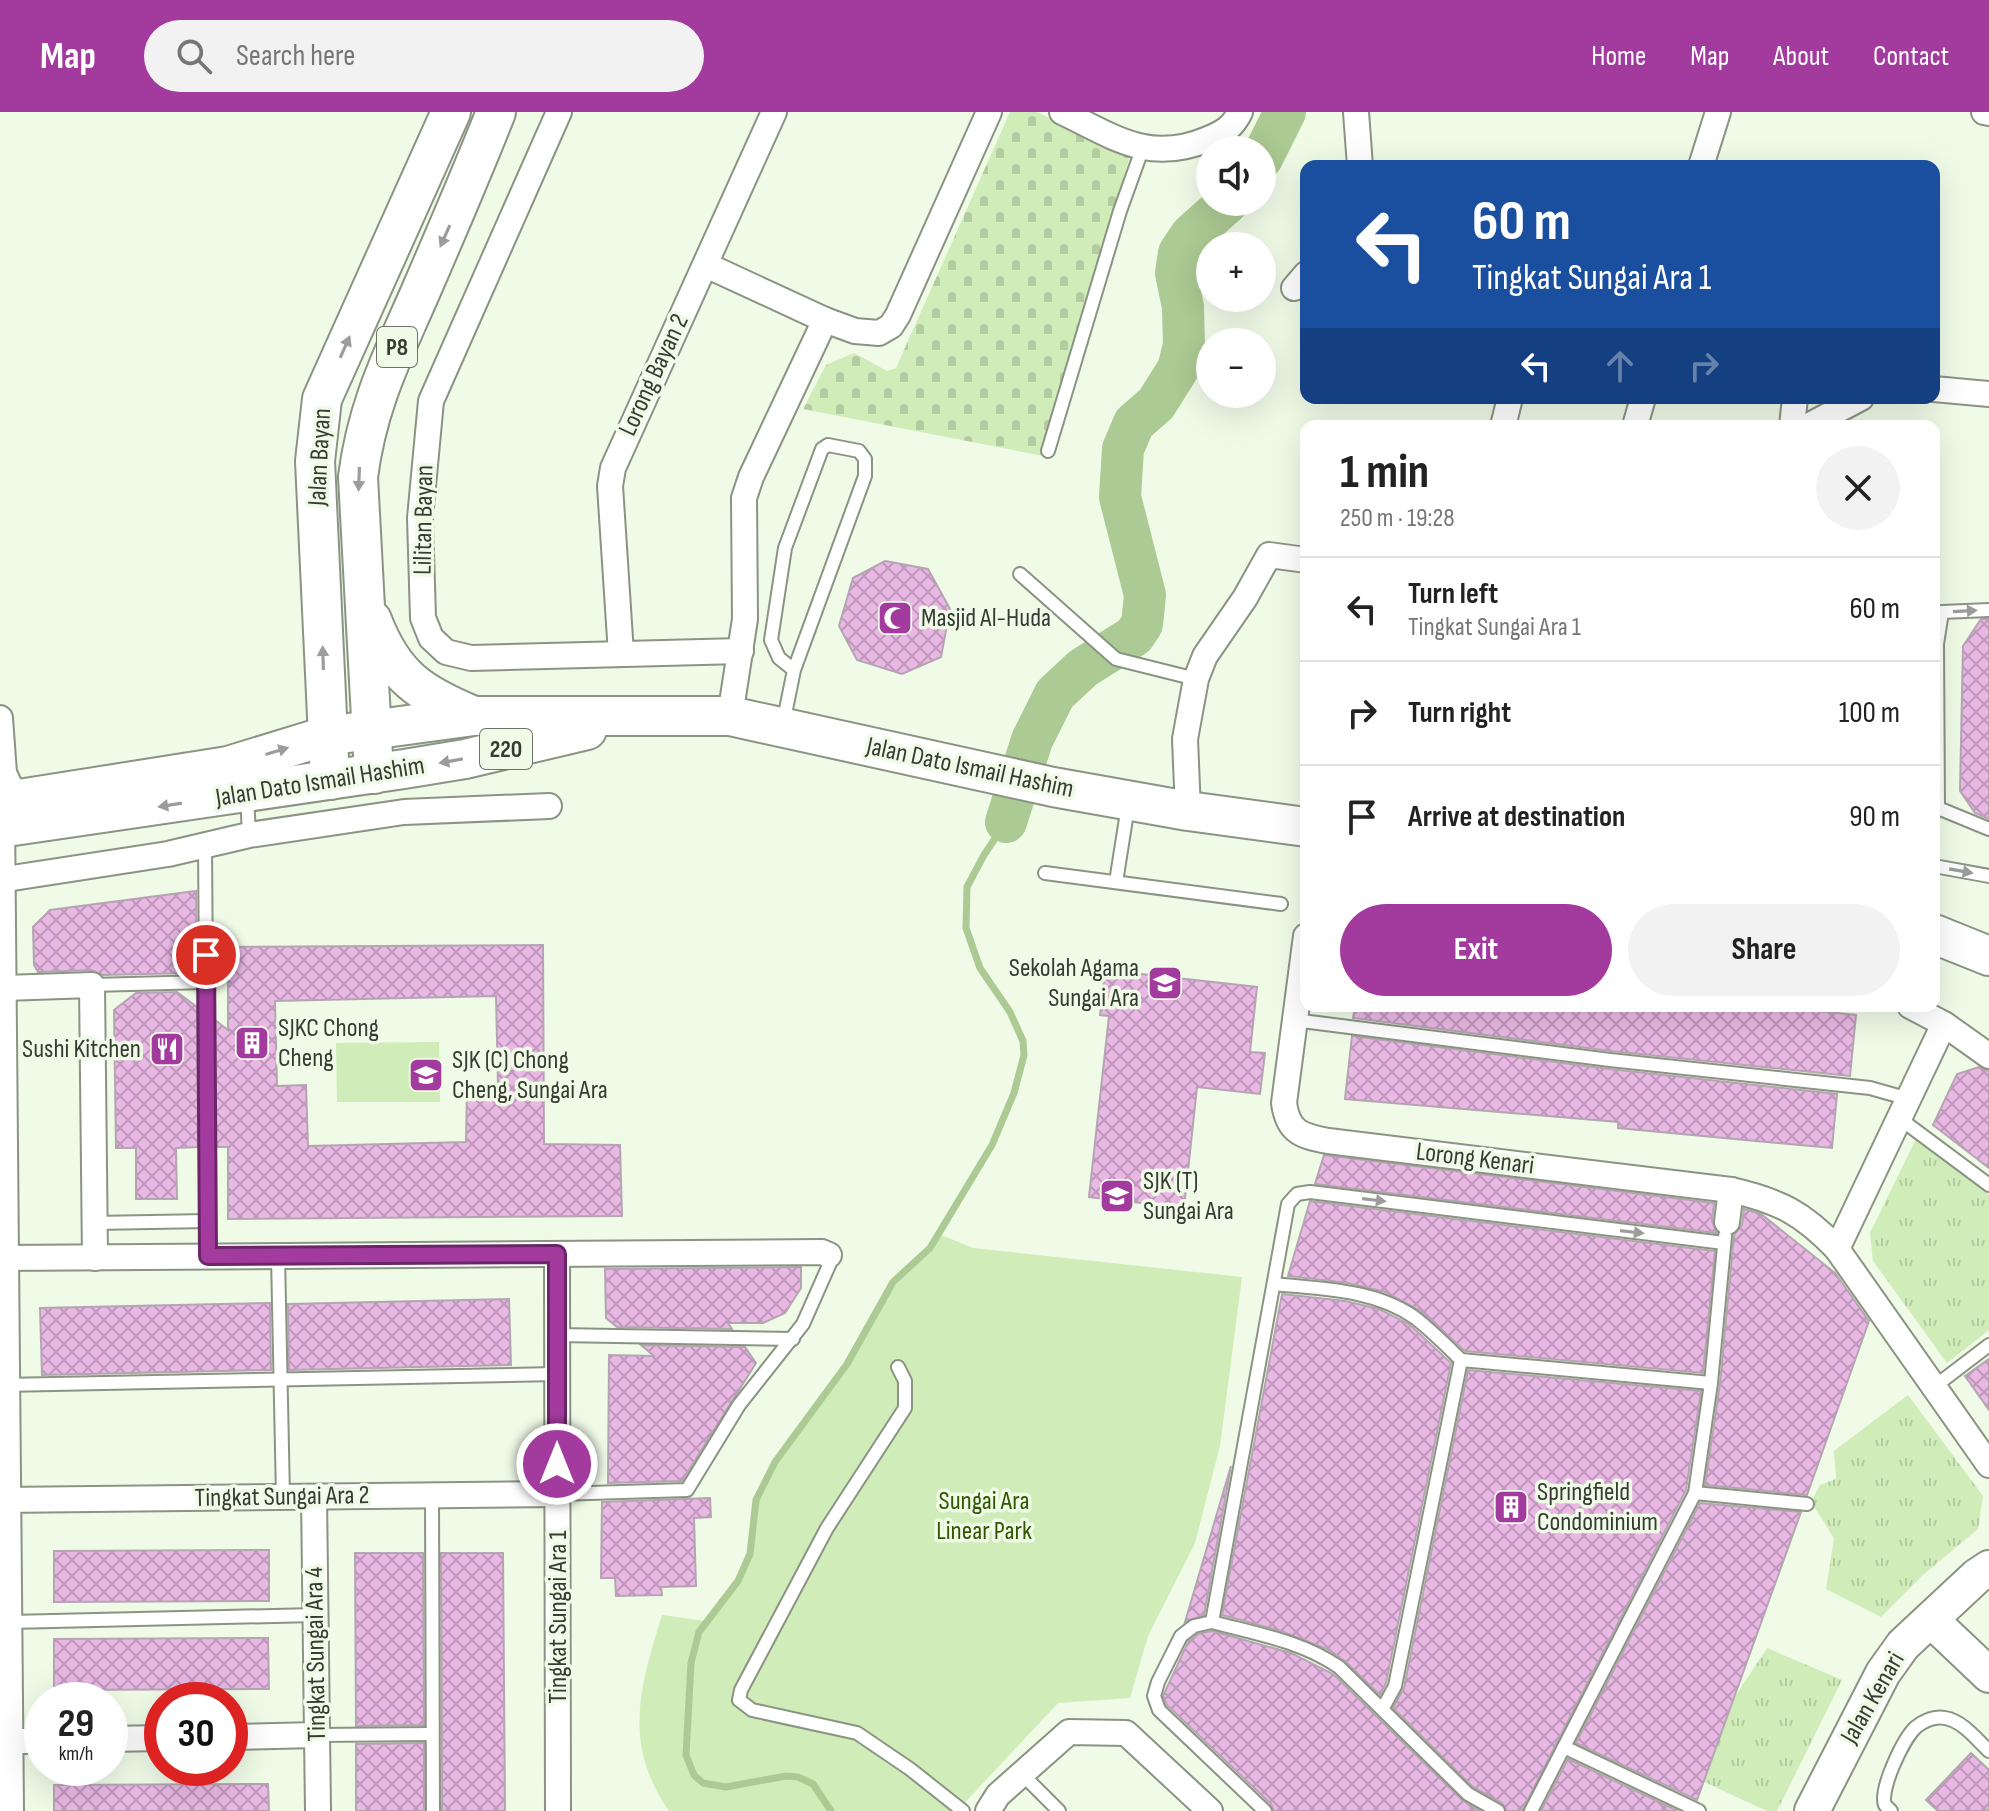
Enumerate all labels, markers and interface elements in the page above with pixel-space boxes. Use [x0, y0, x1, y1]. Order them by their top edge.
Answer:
search box [144, 20, 704, 92]
text: Map [40, 34, 96, 79]
icon: search [172, 34, 216, 78]
text: Search here [236, 38, 355, 74]
text: Home [1591, 40, 1646, 73]
text: Map [1690, 40, 1729, 73]
text: About [1773, 40, 1829, 73]
text: Contact [1873, 40, 1949, 73]
map controls [1196, 136, 1276, 408]
button: sound [1196, 136, 1276, 216]
text: 60 m [1472, 189, 1571, 256]
icon: left [1340, 192, 1444, 296]
one-way arrow [438, 224, 452, 248]
button: + [1196, 232, 1276, 312]
text: Tingkat Sungai Ara 1 [1472, 257, 1711, 300]
street label: Lorong Bayan 2 [612, 309, 696, 441]
road number: P8 [377, 327, 417, 367]
button: − [1196, 328, 1276, 408]
one-way arrow [338, 335, 352, 358]
icon: left [1514, 344, 1558, 388]
icon: ahead [1598, 344, 1642, 388]
icon: right [1682, 344, 1726, 388]
street label: Jalan Bayan [302, 407, 338, 508]
text: 1 min [1340, 444, 1429, 501]
button: close [1816, 446, 1900, 530]
street label: Lilitan Bayan [408, 465, 440, 575]
one-way arrow [353, 467, 366, 492]
text: 250 m · 19:28 [1340, 503, 1455, 534]
text: Turn left [1408, 576, 1498, 612]
icon: left [1340, 587, 1384, 631]
text: 60 m [1849, 591, 1900, 627]
mosque icon: Masjid Al-Huda [876, 599, 914, 637]
place label: Masjid Al-Huda [921, 603, 1051, 634]
one-way arrow [1953, 605, 1978, 618]
text: Tingkat Sungai Ara 1 [1408, 612, 1581, 643]
one-way arrow [317, 645, 330, 670]
icon: right [1340, 691, 1384, 735]
text: Turn right [1408, 695, 1511, 731]
text: 100 m [1839, 695, 1900, 731]
road number: 220 [480, 729, 532, 769]
street label: Jalan Dato Ismail Hashim [863, 731, 1076, 805]
one-way arrow [266, 744, 290, 757]
street label: Jalan Dato Ismail Hashim [212, 750, 427, 814]
one-way arrow [438, 756, 463, 768]
icon: arrive [1340, 795, 1384, 839]
one-way arrow [157, 799, 182, 812]
text: Arrive at destination [1408, 799, 1625, 835]
text: 90 m [1849, 799, 1900, 835]
one-way arrow [1949, 865, 1974, 877]
button: Exit [1340, 904, 1612, 996]
button: Share [1628, 904, 1900, 996]
pin [172, 921, 240, 989]
icon: arrive [184, 933, 228, 977]
place label: Sekolah Agama Sungai Ara [1009, 953, 1139, 1014]
school or university icon: Sekolah Agama Sungai Ara [1146, 964, 1184, 1002]
place label: SJKC Chong Cheng [278, 1013, 379, 1074]
building icon: SJKC Chong Cheng [233, 1024, 271, 1062]
restaurant icon: Sushi Kitchen [148, 1030, 186, 1068]
place label: Sushi Kitchen [22, 1034, 141, 1065]
place label: SJK (C) Chong Cheng, Sungai Ara [452, 1045, 608, 1106]
school or university icon: SJK (C) Chong Cheng, Sungai Ara [407, 1056, 445, 1094]
street label: Lorong Kenari [1414, 1136, 1536, 1182]
place label: SJK (T) Sungai Ara [1143, 1166, 1234, 1227]
school or university icon: SJK (T) Sungai Ara [1098, 1177, 1136, 1215]
one-way arrow [1362, 1194, 1387, 1207]
one-way arrow [1620, 1225, 1645, 1238]
position arrow [515, 1422, 599, 1506]
place label: Springfield Condominium [1537, 1477, 1658, 1538]
street label: Tingkat Sungai Ara 2 [194, 1480, 370, 1514]
park label: Sungai Ara Linear Park [936, 1486, 1032, 1547]
building icon: Springfield Condominium [1492, 1488, 1530, 1526]
street label: Tingkat Sungai Ara 1 [543, 1531, 574, 1703]
street label: Tingkat Sungai Ara 4 [299, 1566, 333, 1742]
street label: Jalan Kenari [1834, 1647, 1912, 1750]
speed limit sign: 30 [144, 1682, 248, 1786]
text: 29 [58, 1700, 94, 1748]
text: km/h [59, 1742, 93, 1766]

